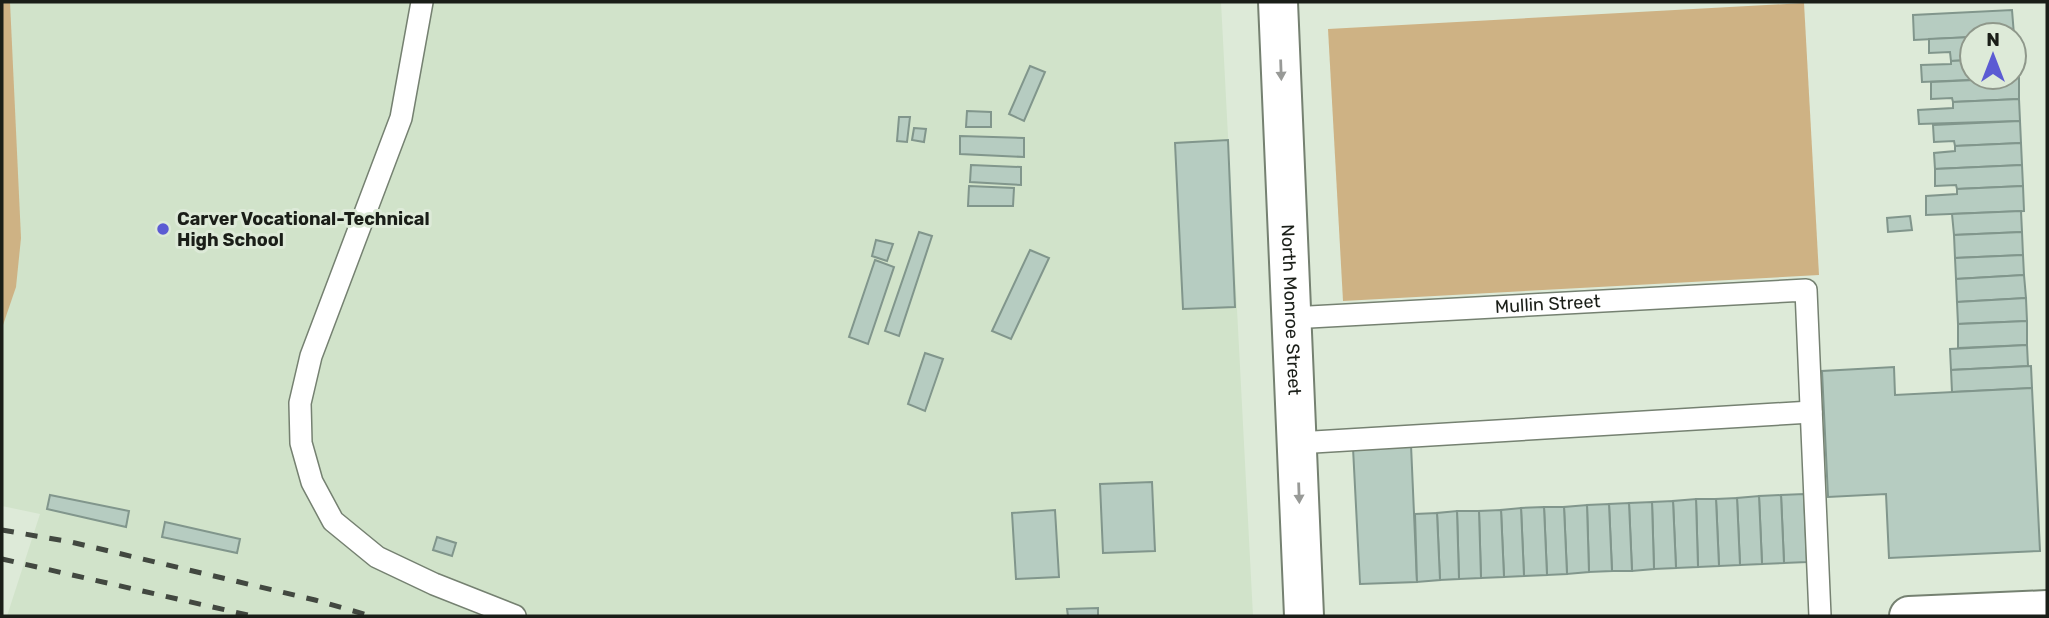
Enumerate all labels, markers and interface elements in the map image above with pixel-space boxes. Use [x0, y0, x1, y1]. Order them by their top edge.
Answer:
north arrow [1958, 21, 2028, 91]
text: N [1986, 28, 2000, 51]
one-way arrow [1275, 59, 1286, 81]
place label: Carver Vocational-Technical High School [177, 208, 430, 251]
marker: Carver Vocational-Technical High School [155, 221, 171, 237]
street label: North Monroe Street [1276, 224, 1306, 396]
street label: Mullin Street [1494, 290, 1601, 318]
one-way arrow [1294, 482, 1305, 504]

